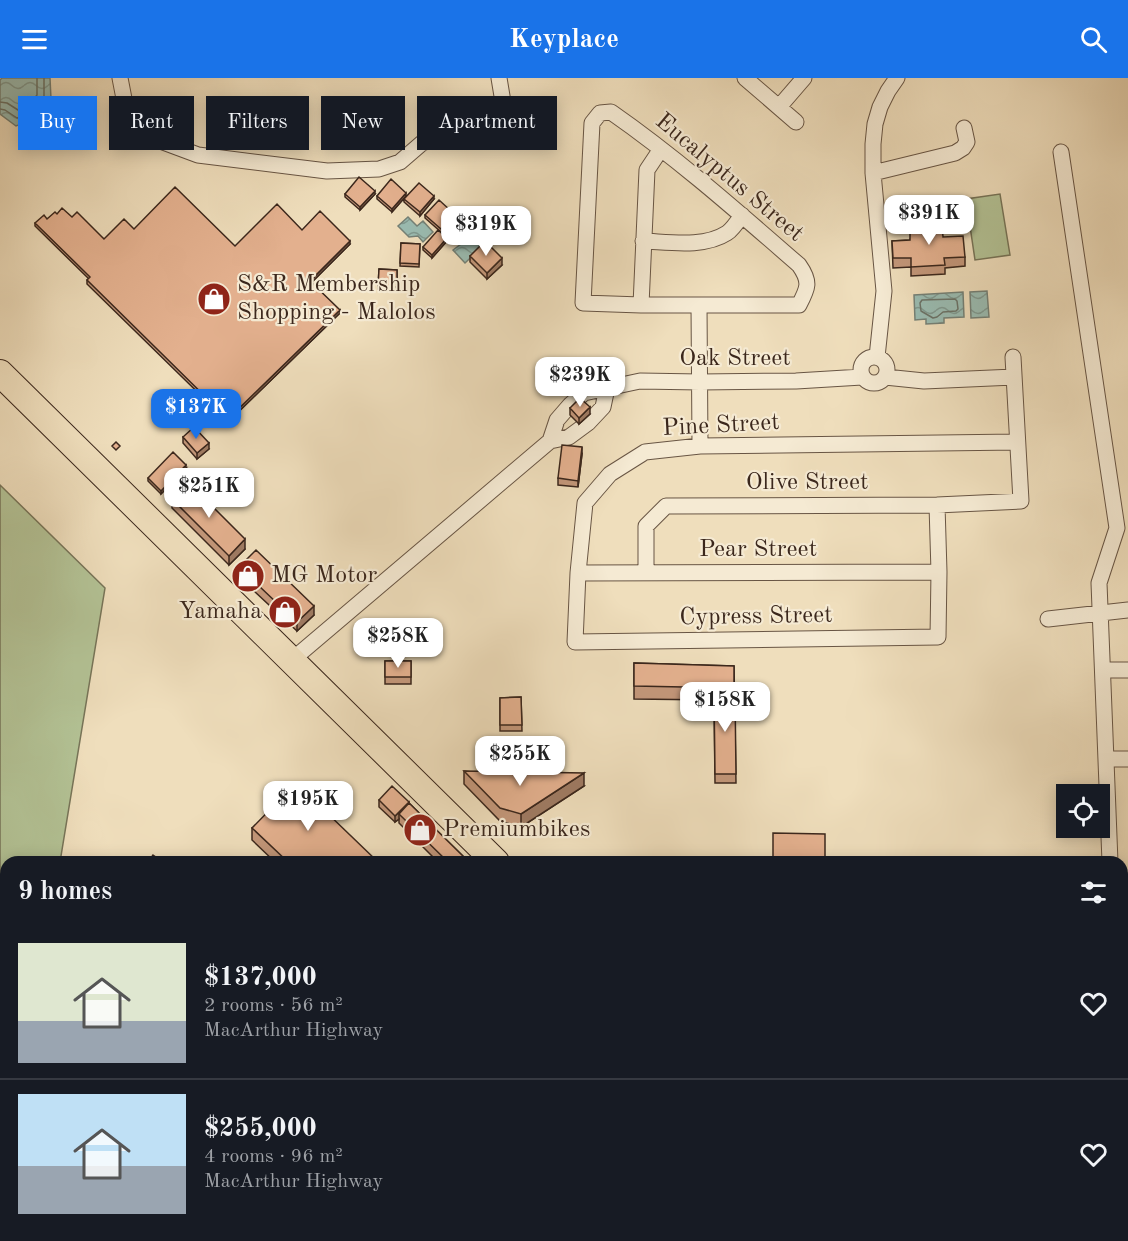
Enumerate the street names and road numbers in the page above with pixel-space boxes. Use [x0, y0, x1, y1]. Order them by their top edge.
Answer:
street label: Eucalyptus Street [650, 109, 808, 247]
street label: Oak Street [679, 347, 791, 371]
street label: Pine Street [662, 411, 780, 441]
street label: Olive Street [746, 471, 868, 495]
street label: Pear Street [699, 538, 817, 562]
street label: Cypress Street [679, 604, 833, 630]

